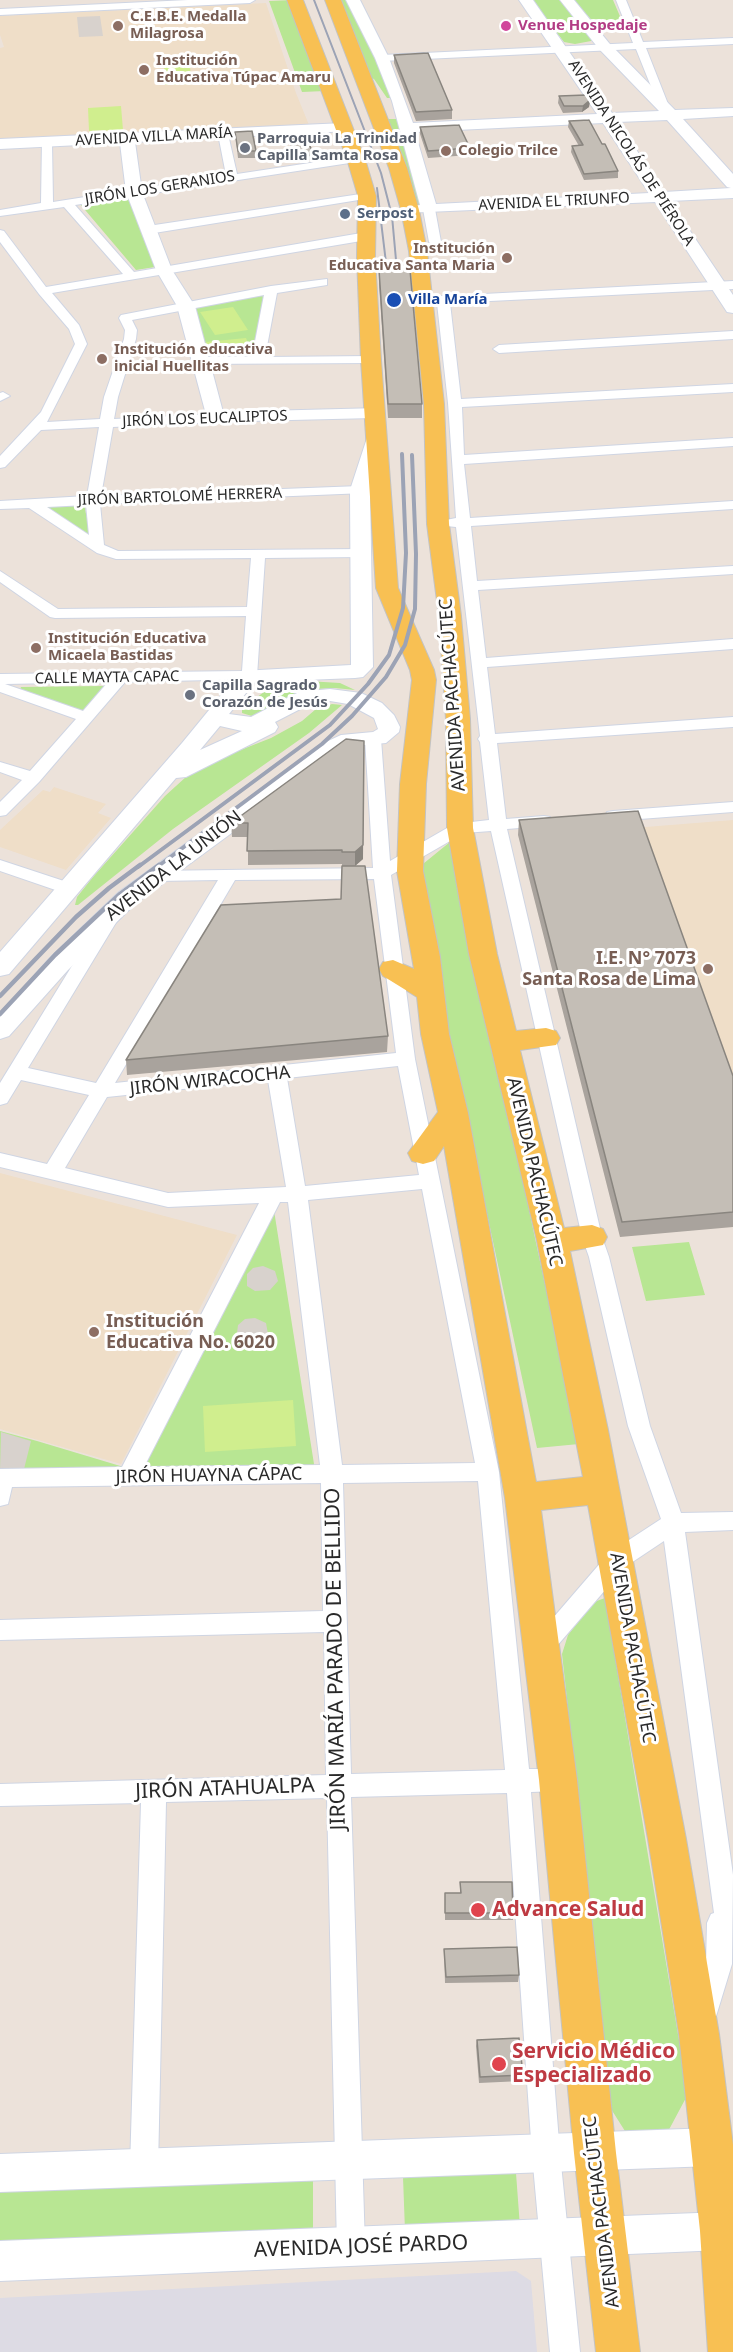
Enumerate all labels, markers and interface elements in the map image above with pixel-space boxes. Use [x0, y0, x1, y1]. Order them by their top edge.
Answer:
place label: C.E.B.E. Medalla Milagrosa [130, 8, 247, 43]
place label: Venue Hospedaje [518, 17, 647, 35]
marker: C.E.B.E. Medalla Milagrosa [111, 19, 125, 33]
marker: Venue Hospedaje [499, 19, 513, 33]
place label: Institución Educativa Túpac Amaru [156, 52, 331, 87]
street label: AVENIDA NICOLÁS DE PIÉROLA [564, 57, 698, 249]
marker: Institución Educativa Túpac Amaru [137, 63, 151, 77]
street label: AVENIDA VILLA MARÍA [75, 124, 233, 150]
place label: Parroquia La Trinidad Capilla Samta Rosa [257, 130, 417, 165]
marker: Parroquia La Trinidad Capilla Samta Rosa [238, 141, 252, 155]
place label: Colegio Trilce [458, 142, 558, 160]
marker: Colegio Trilce [439, 144, 453, 158]
street label: JIRÓN LOS GERANIOS [84, 167, 236, 209]
street label: AVENIDA EL TRIUNFO [478, 189, 630, 215]
place label: Serpost [357, 205, 414, 223]
marker: Serpost [338, 207, 352, 221]
place label: Institución Educativa Santa Maria [329, 240, 495, 275]
marker: Institución Educativa Santa Maria [500, 251, 514, 265]
marker: Villa María [385, 291, 403, 309]
place label: Villa María [408, 291, 487, 309]
place label: Institución educativa inicial Huellitas [114, 341, 273, 376]
marker: Institución educativa inicial Huellitas [95, 352, 109, 366]
street label: JIRÓN LOS EUCALIPTOS [122, 407, 288, 431]
street label: JIRÓN BARTOLOMÉ HERRERA [78, 484, 282, 510]
street label: AVENIDA PACHACÚTEC [435, 598, 471, 792]
place label: Institución Educativa Micaela Bastidas [48, 630, 207, 665]
marker: Institución Educativa Micaela Bastidas [29, 641, 43, 655]
street label: CALLE MAYTA CAPAC [34, 668, 180, 688]
place label: Capilla Sagrado Corazón de Jesús [202, 677, 328, 712]
marker: Capilla Sagrado Corazón de Jesús [183, 688, 197, 702]
street label: AVENIDA LA UNIÓN [102, 806, 246, 926]
place label: I.E. N° 7073 Santa Rosa de Lima [522, 948, 696, 990]
marker: I.E. N° 7073 Santa Rosa de Lima [701, 962, 715, 976]
street label: JIRÓN WIRACOCHA [129, 1062, 291, 1100]
street label: AVENIDA PACHACÚTEC [502, 1075, 566, 1269]
place label: Institución Educativa No. 6020 [106, 1311, 275, 1354]
marker: Institución Educativa No. 6020 [87, 1325, 101, 1339]
street label: JIRÓN HUAYNA CÁPAC [115, 1464, 303, 1488]
street label: JIRÓN MARÍA PARADO DE BELLIDO [320, 1487, 352, 1831]
street label: AVENIDA PACHACÚTEC [605, 1551, 659, 1745]
street label: JIRÓN ATAHUALPA [135, 1773, 315, 1805]
place label: Advance Salud [492, 1897, 644, 1923]
marker: Advance Salud [469, 1901, 487, 1919]
place label: Servicio Médico Especializado [512, 2039, 675, 2089]
marker: Servicio Médico Especializado [490, 2055, 508, 2073]
street label: AVENIDA PACHACÚTEC [580, 2115, 624, 2309]
street label: AVENIDA JOSÉ PARDO [253, 2231, 469, 2263]

